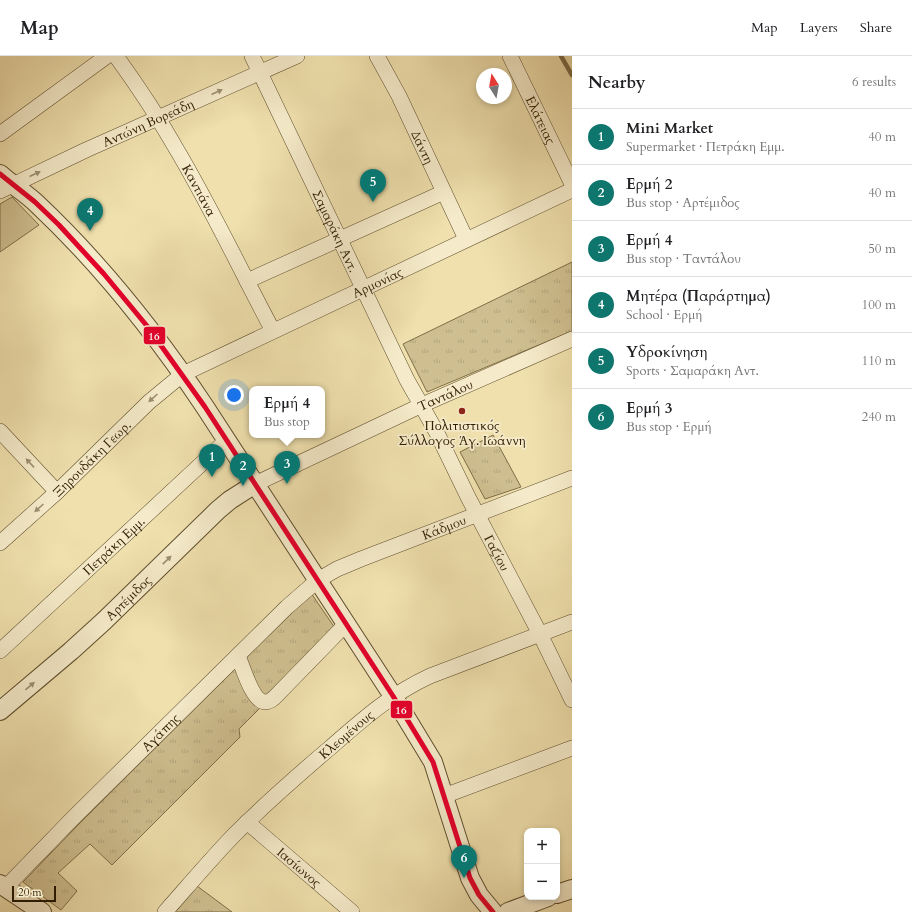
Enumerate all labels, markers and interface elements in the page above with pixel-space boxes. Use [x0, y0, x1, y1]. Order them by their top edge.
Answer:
text: Map [20, 15, 59, 41]
text: Map [751, 18, 778, 37]
text: Layers [800, 18, 838, 37]
text: Share [860, 18, 892, 37]
north arrow [476, 68, 512, 104]
text: Nearby [588, 71, 645, 94]
text: 6 results [852, 73, 896, 91]
one-way arrow [211, 88, 223, 95]
street label: Ελάτειας [521, 93, 560, 148]
street label: Αντώνη Βορεάδη [100, 95, 197, 152]
text: Mini Market [626, 118, 713, 138]
street label: Δάντη [406, 128, 438, 167]
text: 1 [598, 128, 604, 146]
text: 40 m [868, 128, 896, 146]
text: Supermarket · Πετράκη Εμμ. [626, 138, 785, 156]
street label: Καντιάνα [177, 161, 220, 220]
pin: 5 [360, 169, 386, 202]
one-way arrow [29, 171, 40, 177]
text: Ερμή 2 [626, 174, 672, 194]
text: 2 [598, 184, 604, 202]
text: 40 m [868, 184, 896, 202]
street label: Σαμαράκη Αντ. [308, 187, 362, 275]
text: Bus stop · Αρτέμιδος [626, 194, 740, 212]
pin: 4 [77, 198, 103, 231]
text: Ερμή 4 [626, 230, 672, 250]
text: 3 [598, 240, 604, 258]
text: 50 m [868, 240, 896, 258]
text: Bus stop · Ταντάλου [626, 250, 741, 268]
street label: Αρμονίας [349, 263, 406, 303]
text: Μητέρα (Παράρτημα) [626, 286, 771, 306]
text: 4 [598, 296, 604, 314]
text: 100 m [862, 296, 896, 314]
text: School · Ερμή [626, 306, 703, 324]
line badge: 16 [143, 326, 166, 345]
text: 16 [148, 329, 160, 344]
text: Υδροκίνηση [626, 342, 707, 362]
text: 5 [598, 352, 604, 370]
text: 110 m [862, 352, 896, 370]
text: Sports · Σαμαράκη Αντ. [626, 362, 759, 380]
street label: Ταντάλου [415, 376, 476, 416]
your location [224, 385, 244, 405]
popup [249, 386, 325, 438]
text: Ερμή 4 [264, 393, 310, 413]
one-way arrow [147, 394, 158, 403]
text: Ερμή 3 [626, 398, 672, 418]
marker: Πολιτιστικός Σύλλογος Άγ. Ιωάννη [457, 406, 467, 416]
text: 6 [598, 408, 604, 426]
text: 240 m [862, 408, 896, 426]
text: Bus stop [264, 413, 310, 431]
street label: Ξηρουδάκη Γεωρ. [49, 417, 135, 501]
place label: Πολιτιστικός Σύλλογος Άγ. Ιωάννη [398, 417, 526, 450]
text: Bus stop · Ερμή [626, 418, 712, 436]
pin: 1 [199, 444, 225, 477]
pin: 3 [274, 451, 300, 484]
pin: 2 [230, 453, 256, 486]
one-way arrow [26, 458, 35, 468]
one-way arrow [34, 503, 44, 513]
street label: Κάδμου [420, 511, 469, 545]
street label: Πετράκη Εμμ. [79, 513, 149, 580]
street label: Γαζίου [479, 532, 513, 575]
one-way arrow [162, 555, 172, 565]
street label: Αρτέμιδος [102, 572, 156, 625]
one-way arrow [25, 681, 35, 690]
line badge: 16 [390, 700, 413, 719]
text: 16 [395, 703, 407, 718]
street label: Κλεομένους [315, 706, 378, 763]
street label: Αγάπης [138, 710, 184, 756]
map controls [524, 828, 560, 900]
button: + [524, 828, 560, 864]
street label: Ιασίωνος [273, 844, 325, 892]
pin: 6 [451, 845, 477, 878]
button: − [524, 864, 560, 900]
scale bar [12, 884, 56, 903]
text: 20 m [18, 885, 42, 900]

